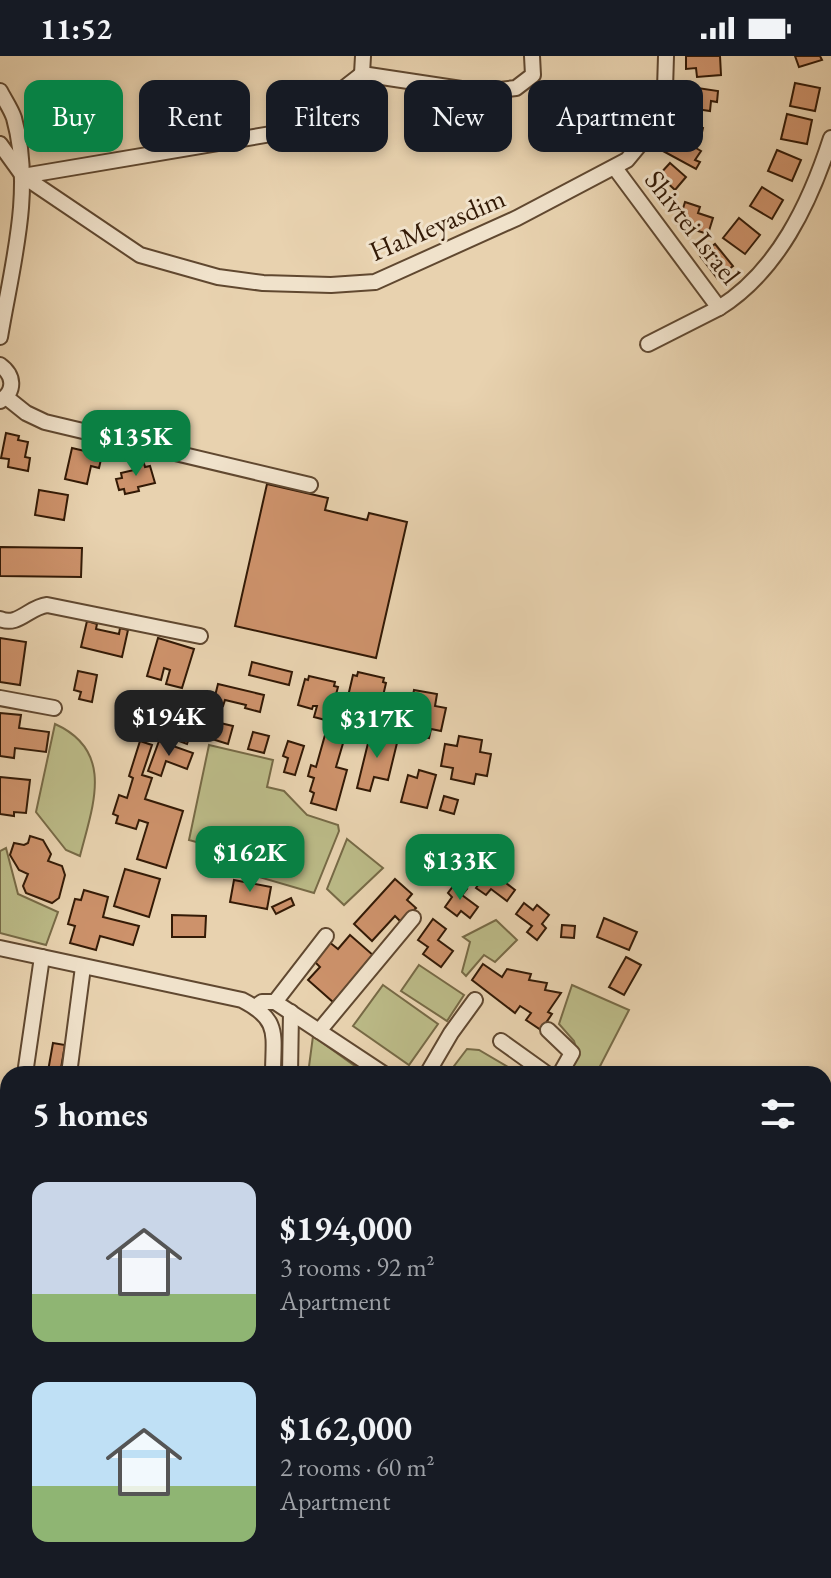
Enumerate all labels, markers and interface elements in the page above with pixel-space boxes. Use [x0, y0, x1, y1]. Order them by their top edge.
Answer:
text: 11:52 [40, 9, 112, 48]
chip: Buy [24, 80, 123, 152]
chip: Rent [139, 80, 250, 152]
chip: Filters [266, 80, 388, 152]
chip: New [404, 80, 512, 152]
chip: Apartment [528, 80, 703, 152]
street label: Shivtei Israel [637, 163, 749, 292]
street label: HaMeyasdim [364, 179, 511, 269]
pin: $135K [80, 410, 192, 478]
text: $135K [99, 419, 173, 453]
pin: $194K [113, 690, 225, 758]
pin: $317K [321, 692, 433, 760]
text: $194K [132, 699, 206, 733]
text: $317K [340, 701, 414, 735]
pin: $162K [194, 826, 306, 894]
pin: $133K [404, 834, 516, 902]
text: $162K [213, 835, 287, 869]
text: $133K [423, 843, 497, 877]
text: 5 homes [32, 1092, 148, 1136]
icon: filters [756, 1092, 800, 1136]
text: $194,000 [280, 1206, 412, 1250]
icon: home [96, 1214, 192, 1310]
text: 3 rooms · 92 m² [280, 1250, 435, 1284]
text: Apartment [280, 1284, 390, 1318]
text: $162,000 [280, 1406, 412, 1450]
icon: home [96, 1414, 192, 1510]
text: 2 rooms · 60 m² [280, 1450, 435, 1484]
text: Apartment [280, 1484, 390, 1518]

